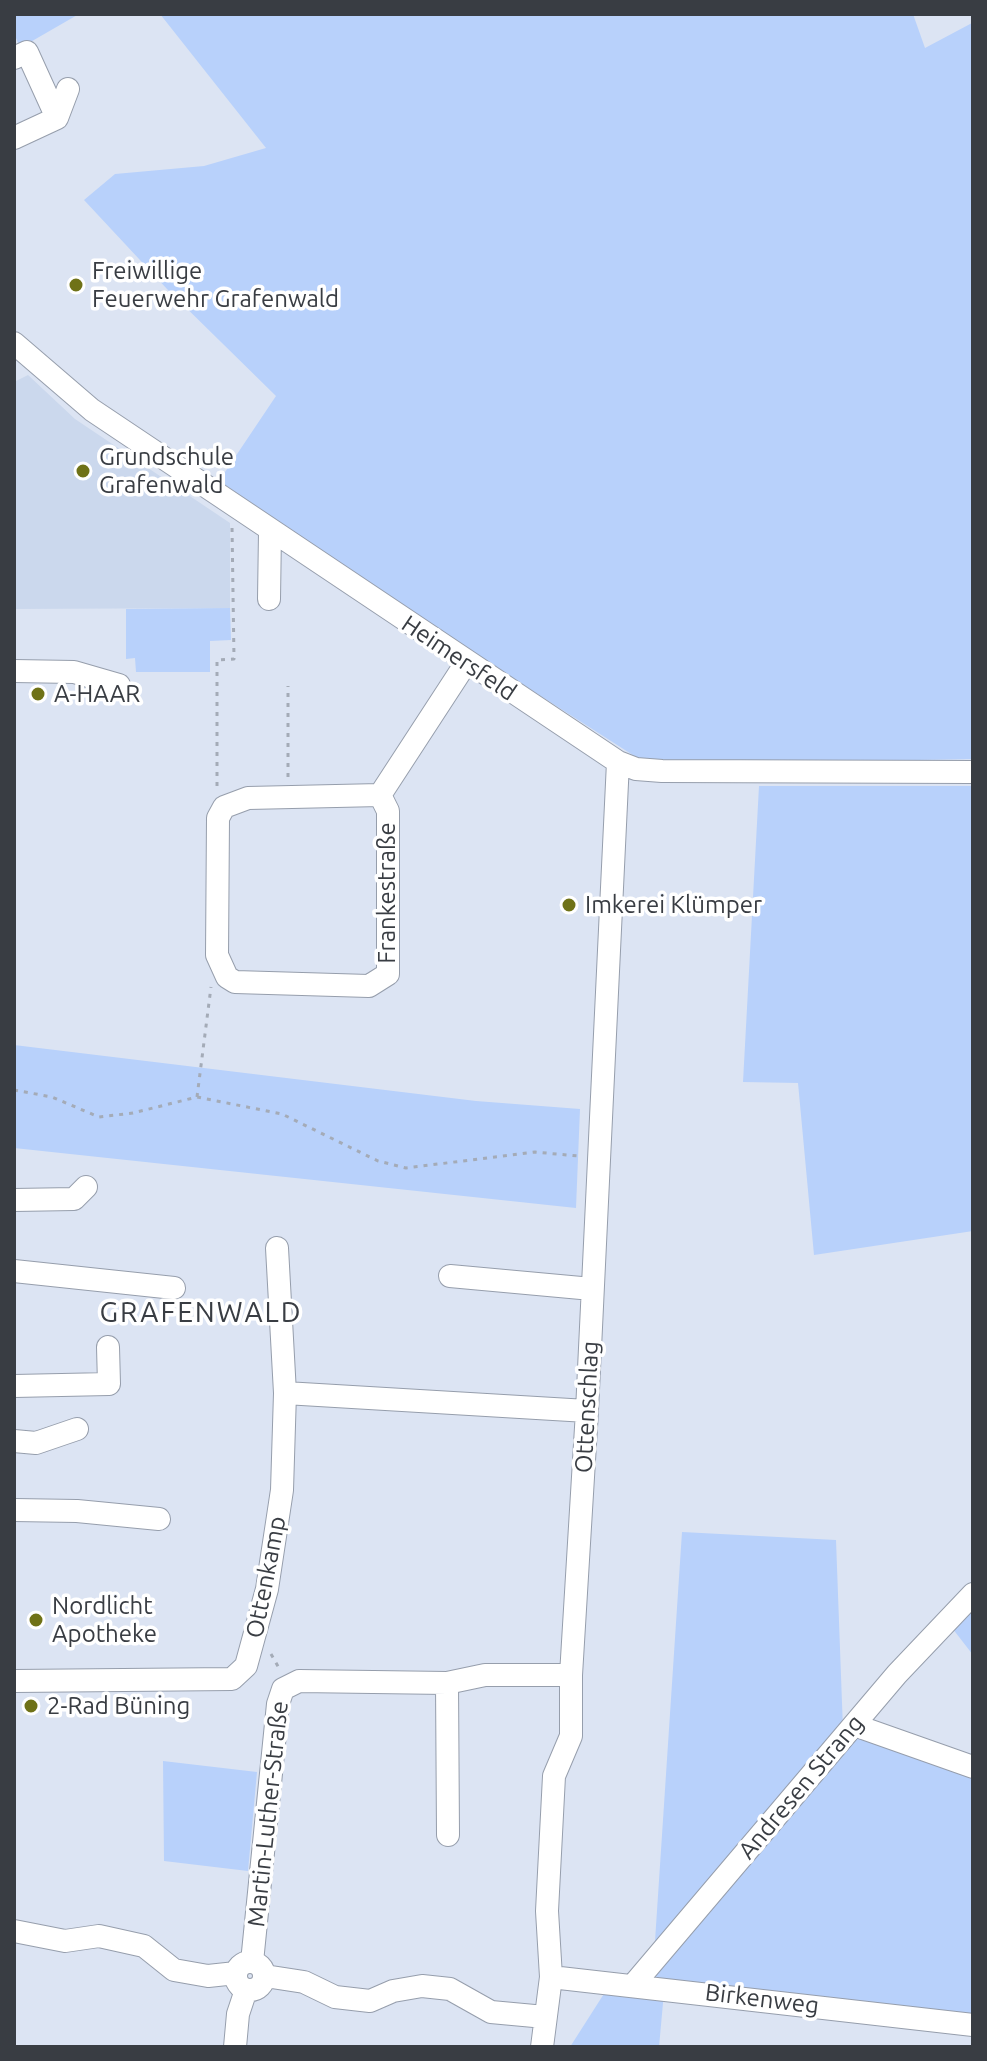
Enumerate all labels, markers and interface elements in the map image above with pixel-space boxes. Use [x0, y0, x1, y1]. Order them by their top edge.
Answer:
place label: Freiwillige Feuerwehr Grafenwald [92, 257, 339, 313]
marker: Freiwillige Feuerwehr Grafenwald [67, 276, 85, 294]
place label: Grundschule Grafenwald [99, 443, 234, 499]
marker: Grundschule Grafenwald [74, 462, 92, 480]
street label: Heimersfeld [396, 609, 522, 707]
place label: A-HAAR [54, 680, 140, 708]
marker: A-HAAR [29, 685, 47, 703]
street label: Frankestraße [373, 822, 401, 964]
place label: Imkerei Klümper [585, 891, 762, 919]
marker: Imkerei Klümper [560, 896, 578, 914]
district label: GRAFENWALD [99, 1296, 303, 1330]
street label: Ottenschlag [569, 1340, 605, 1474]
street label: Ottenkamp [240, 1514, 292, 1640]
place label: Nordlicht Apotheke [52, 1592, 157, 1648]
marker: Nordlicht Apotheke [27, 1611, 45, 1629]
place label: 2-Rad Büning [47, 1692, 190, 1720]
marker: 2-Rad Büning [22, 1697, 40, 1715]
street label: Martin-Luther-Straße [242, 1700, 294, 1928]
street label: Andresen Strang [732, 1709, 870, 1865]
street label: Birkenweg [703, 1978, 821, 2020]

